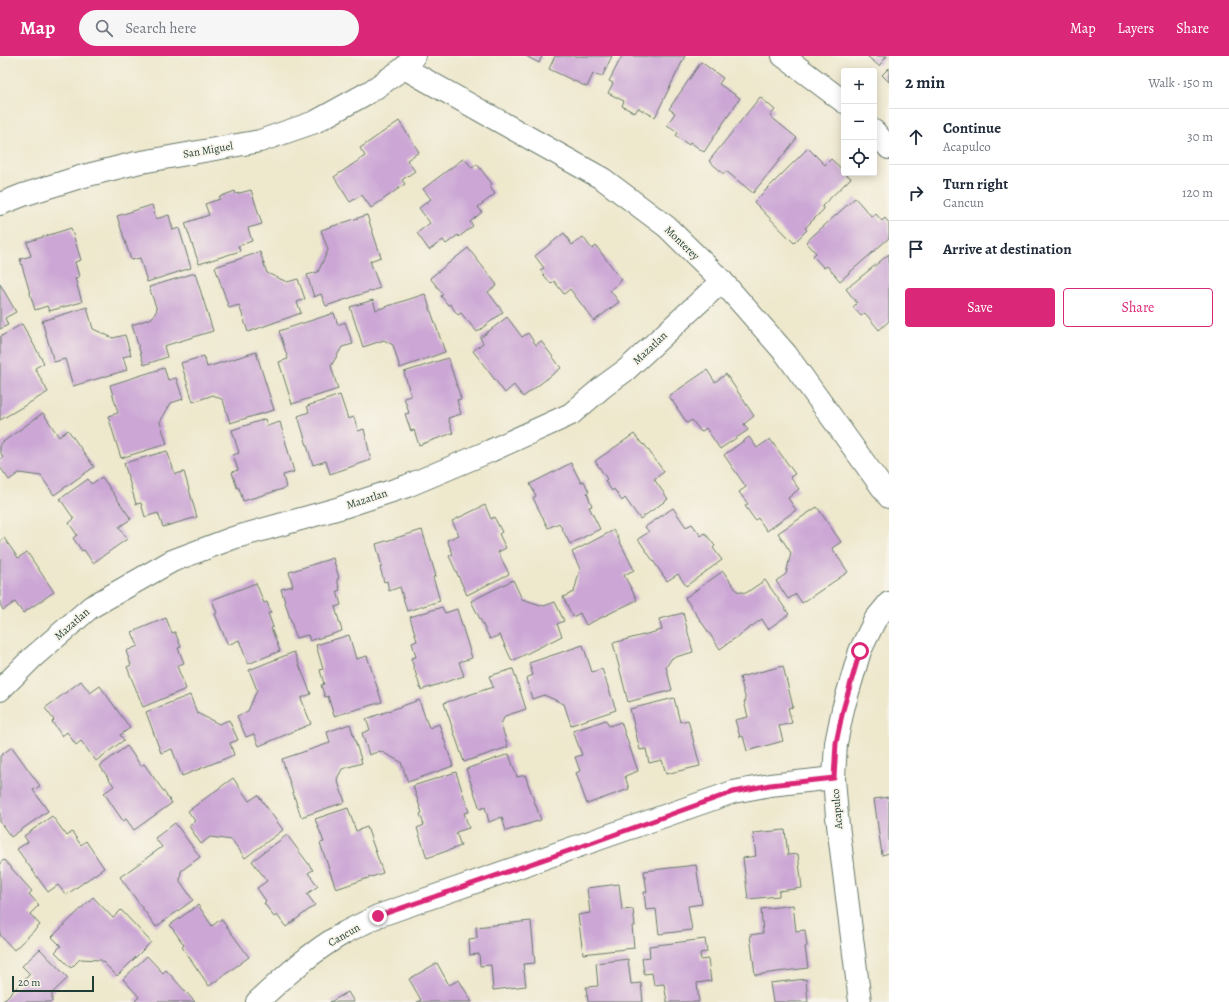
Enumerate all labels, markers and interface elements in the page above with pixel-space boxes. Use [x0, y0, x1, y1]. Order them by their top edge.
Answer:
search box [79, 10, 359, 46]
text: Map [20, 15, 55, 41]
icon: search [93, 17, 115, 39]
text: Search here [125, 18, 197, 38]
text: Map [1070, 19, 1096, 38]
text: Layers [1118, 19, 1154, 38]
text: Share [1176, 19, 1209, 38]
map controls [841, 68, 877, 176]
button: + [841, 68, 877, 104]
text: 2 min [905, 71, 945, 94]
text: Walk · 150 m [1148, 74, 1213, 91]
button: − [841, 104, 877, 140]
text: Continue [943, 118, 1001, 138]
icon: ahead [905, 126, 927, 148]
text: 30 m [1187, 128, 1213, 145]
street label: San Miguel [182, 138, 234, 162]
text: Acapulco [943, 138, 991, 155]
button: locate [841, 140, 877, 176]
text: Turn right [943, 174, 1008, 194]
icon: right [905, 182, 927, 204]
text: 120 m [1182, 184, 1213, 201]
text: Cancun [943, 194, 984, 211]
street label: Monterey [661, 223, 703, 263]
icon: arrive [905, 238, 927, 260]
text: Arrive at destination [943, 239, 1072, 259]
button: Save [905, 288, 1055, 327]
button: Share [1063, 288, 1213, 327]
street label: Mazatlan [630, 328, 670, 368]
street label: Mazatlan [345, 485, 389, 513]
street label: Mazatlan [51, 605, 93, 643]
route start [851, 642, 869, 660]
street label: Acapulco [828, 788, 846, 831]
route end [369, 907, 387, 925]
street label: Cancun [325, 920, 363, 950]
scale bar [12, 974, 94, 993]
text: 20 m [18, 975, 40, 990]

